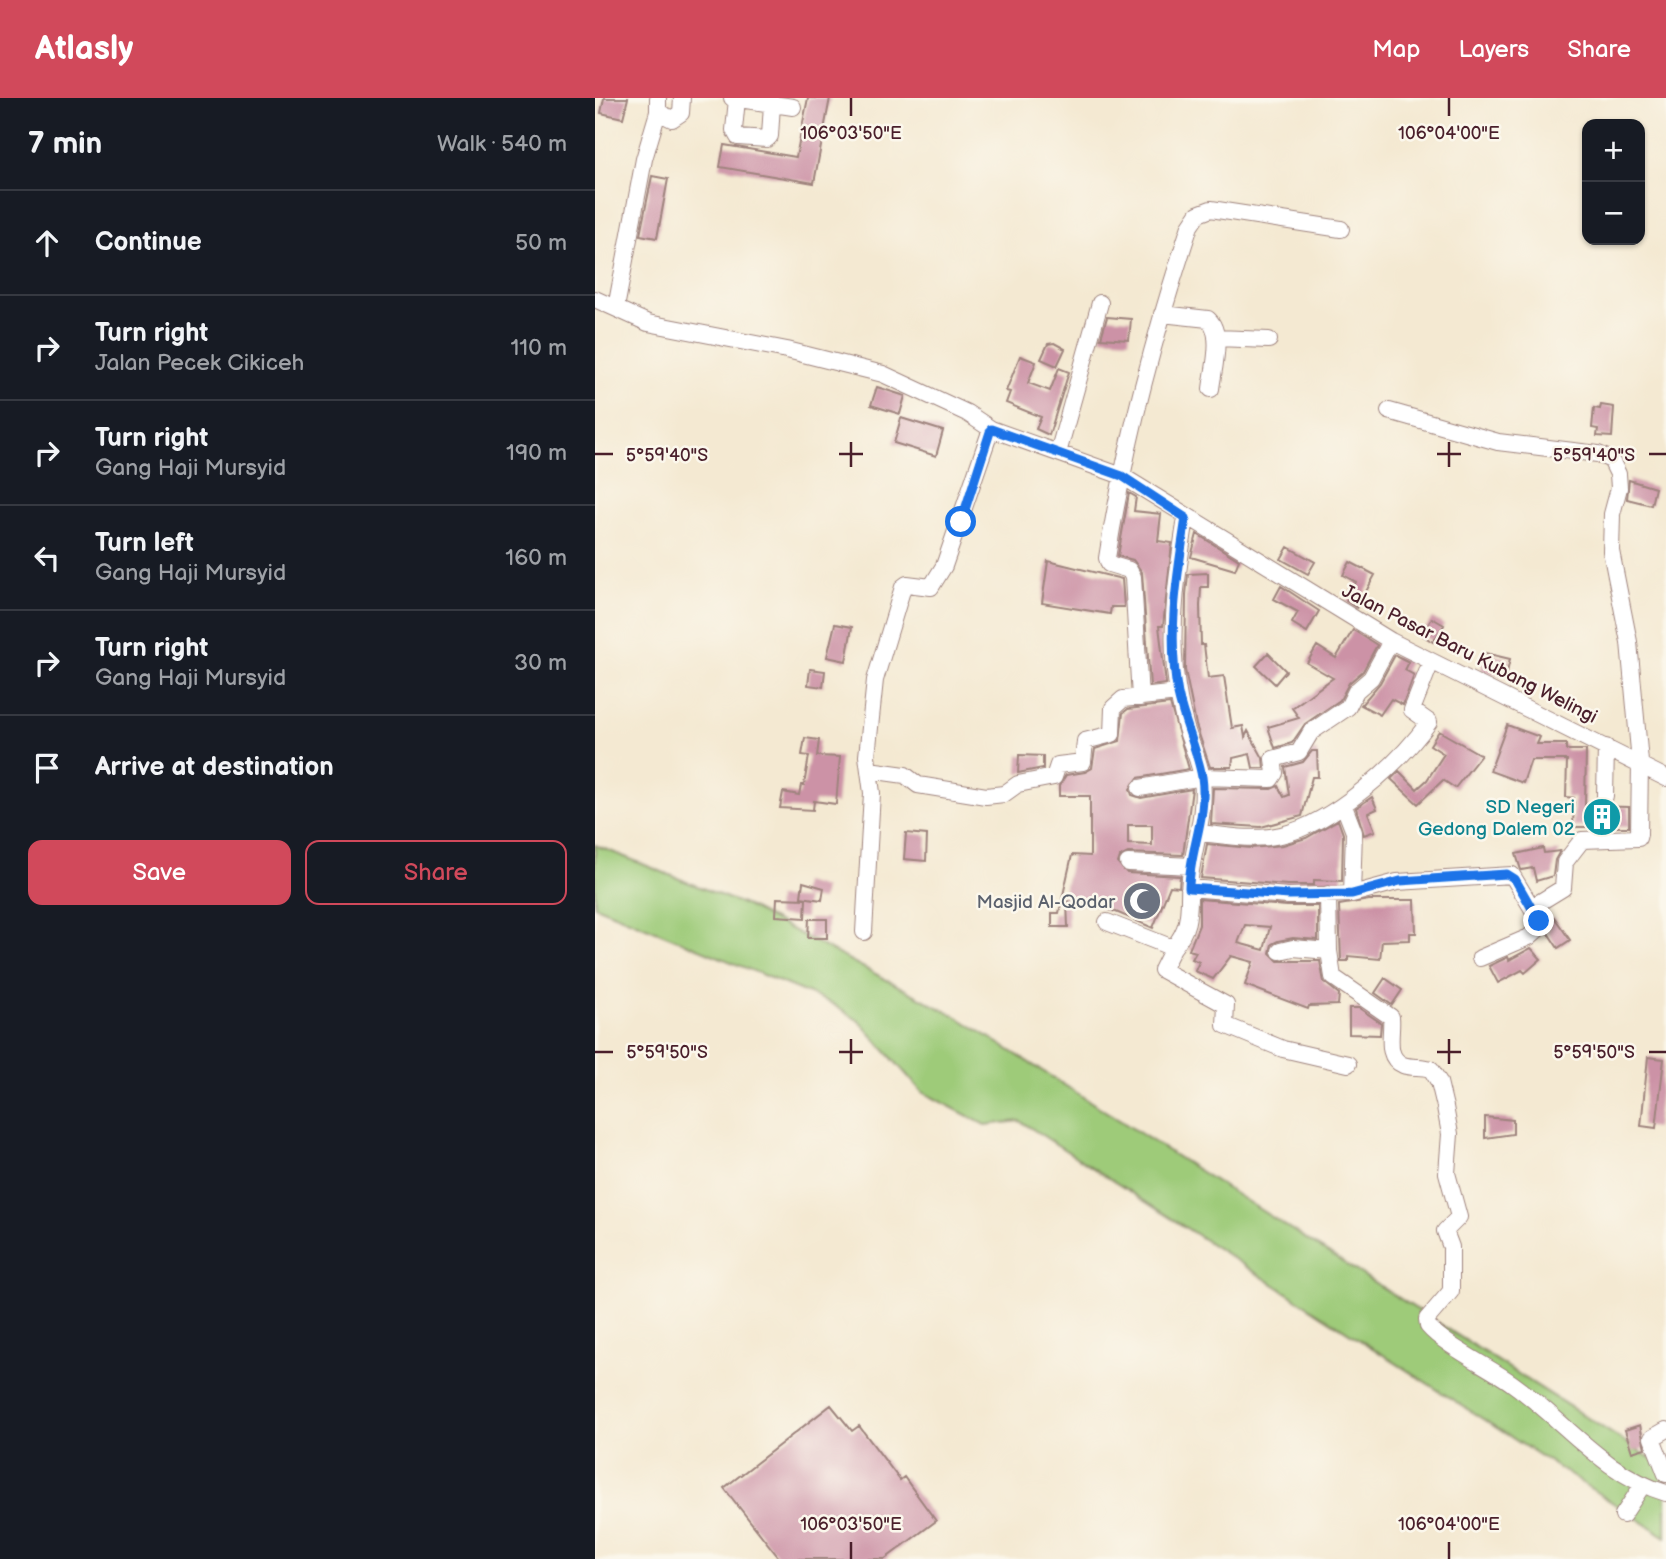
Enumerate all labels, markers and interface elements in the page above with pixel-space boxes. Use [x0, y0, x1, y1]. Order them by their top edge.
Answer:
text: Atlasly [35, 29, 133, 69]
text: Map [1372, 35, 1420, 64]
text: Layers [1458, 35, 1529, 64]
text: Share [1567, 35, 1631, 64]
map controls [1582, 119, 1645, 245]
button: + [1582, 119, 1645, 182]
text: 106°03'50"E [800, 123, 902, 144]
text: 106°04'00"E [1398, 123, 1500, 144]
text: 7 min [28, 126, 102, 162]
text: Walk · 540 m [437, 130, 567, 158]
button: − [1582, 182, 1645, 245]
icon: ahead [28, 224, 66, 262]
text: Continue [95, 227, 202, 258]
text: 50 m [515, 229, 567, 257]
text: Turn right [95, 318, 208, 349]
icon: right [28, 329, 66, 367]
text: 110 m [510, 334, 567, 362]
text: Jalan Pecek Cikiceh [95, 349, 304, 377]
text: Turn right [95, 423, 208, 454]
icon: right [28, 434, 66, 472]
text: 190 m [506, 439, 567, 467]
text: 5°59'40"S [626, 445, 708, 466]
text: 5°59'40"S [1553, 445, 1635, 466]
text: Gang Haji Mursyid [95, 454, 286, 482]
route start [945, 506, 976, 537]
text: Turn left [95, 528, 194, 559]
icon: left [28, 539, 66, 577]
text: 160 m [505, 544, 567, 572]
text: Gang Haji Mursyid [95, 559, 286, 587]
street label: Jalan Pasar Baru Kubang Welingi [1338, 580, 1601, 729]
text: Turn right [95, 633, 208, 664]
icon: right [28, 644, 66, 682]
text: 30 m [514, 649, 567, 677]
text: Gang Haji Mursyid [95, 664, 286, 692]
icon: arrive [28, 749, 66, 787]
text: Arrive at destination [95, 752, 334, 783]
place label: SD Negeri Gedong Dalem 02 [1418, 796, 1576, 841]
building icon: SD Negeri Gedong Dalem 02 [1581, 796, 1623, 838]
button: Save [28, 840, 291, 905]
button: Share [305, 840, 567, 905]
mosque icon: Masjid Al-Qodar [1121, 880, 1163, 922]
place label: Masjid Al-Qodar [977, 891, 1116, 914]
route end [1523, 905, 1554, 936]
text: 5°59'50"S [626, 1042, 708, 1063]
text: 5°59'50"S [1553, 1042, 1635, 1063]
text: 106°03'50"E [800, 1514, 902, 1535]
text: 106°04'00"E [1398, 1514, 1500, 1535]

